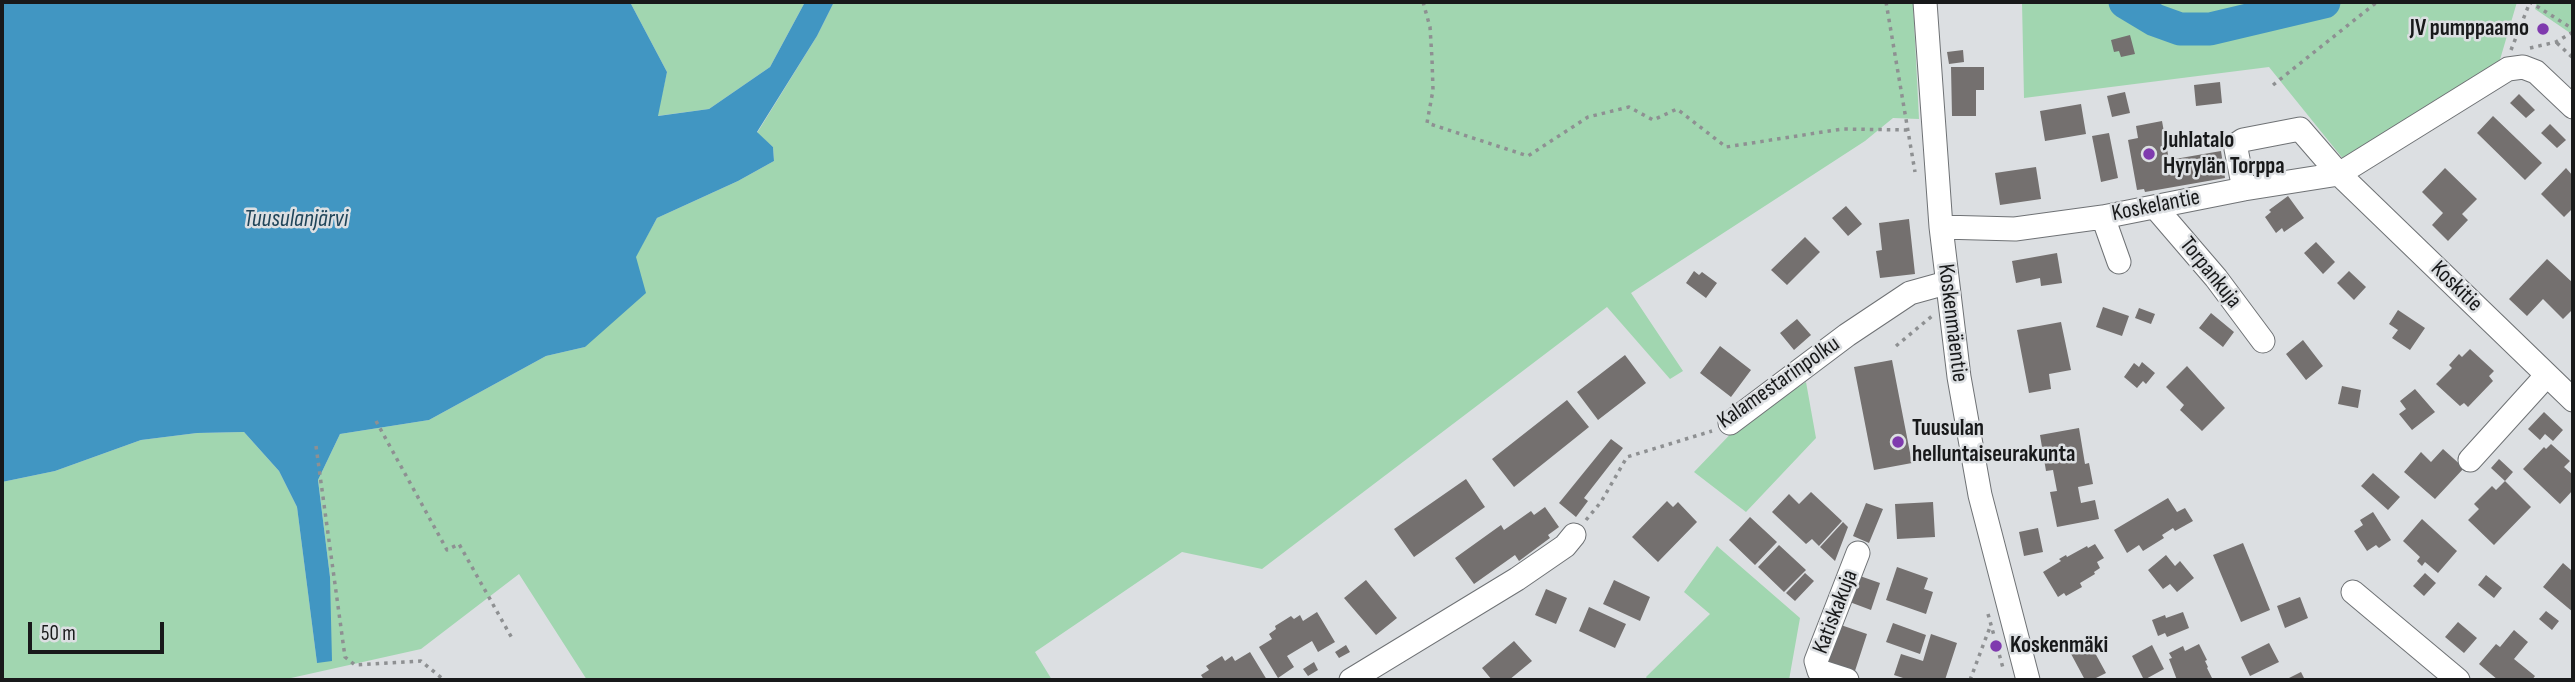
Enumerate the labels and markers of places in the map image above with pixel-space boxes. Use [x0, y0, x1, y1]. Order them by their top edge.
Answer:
place label: JV pumppaamo [2410, 15, 2529, 43]
marker: JV pumppaamo [2535, 21, 2551, 37]
place label: Juhlatalo Hyrylän Torppa [2163, 127, 2285, 181]
marker: Juhlatalo Hyrylän Torppa [2141, 146, 2157, 162]
place label: Tuusulan helluntaiseurakunta [1912, 415, 2075, 469]
marker: Tuusulan helluntaiseurakunta [1890, 434, 1906, 450]
place label: Koskenmäki [2010, 632, 2108, 660]
marker: Koskenmäki [1988, 638, 2004, 654]

